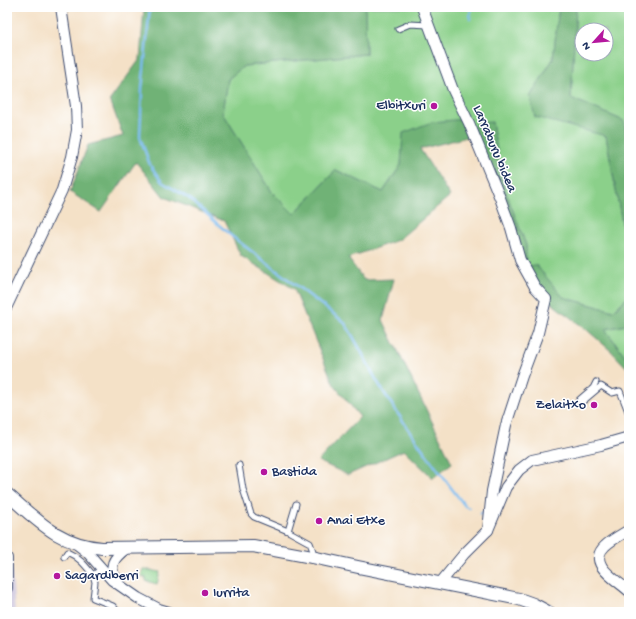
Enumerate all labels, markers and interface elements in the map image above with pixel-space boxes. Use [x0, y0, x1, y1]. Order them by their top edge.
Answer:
north arrow [574, 22, 614, 62]
text: N [580, 40, 594, 52]
place label: Elbitxuri [376, 98, 426, 115]
marker: Elbitxuri [429, 101, 439, 111]
street label: Larraburu bidea [468, 103, 520, 196]
place label: Zelaitxo [535, 397, 586, 414]
marker: Zelaitxo [589, 400, 599, 410]
place label: Bastida [271, 464, 318, 481]
marker: Bastida [259, 467, 269, 477]
place label: Anai Etxe [327, 513, 386, 530]
marker: Anai Etxe [314, 516, 324, 526]
place label: Sagardiberri [65, 568, 139, 585]
marker: Sagardiberri [52, 571, 62, 581]
place label: Iurrita [213, 585, 251, 602]
marker: Iurrita [200, 588, 210, 598]

